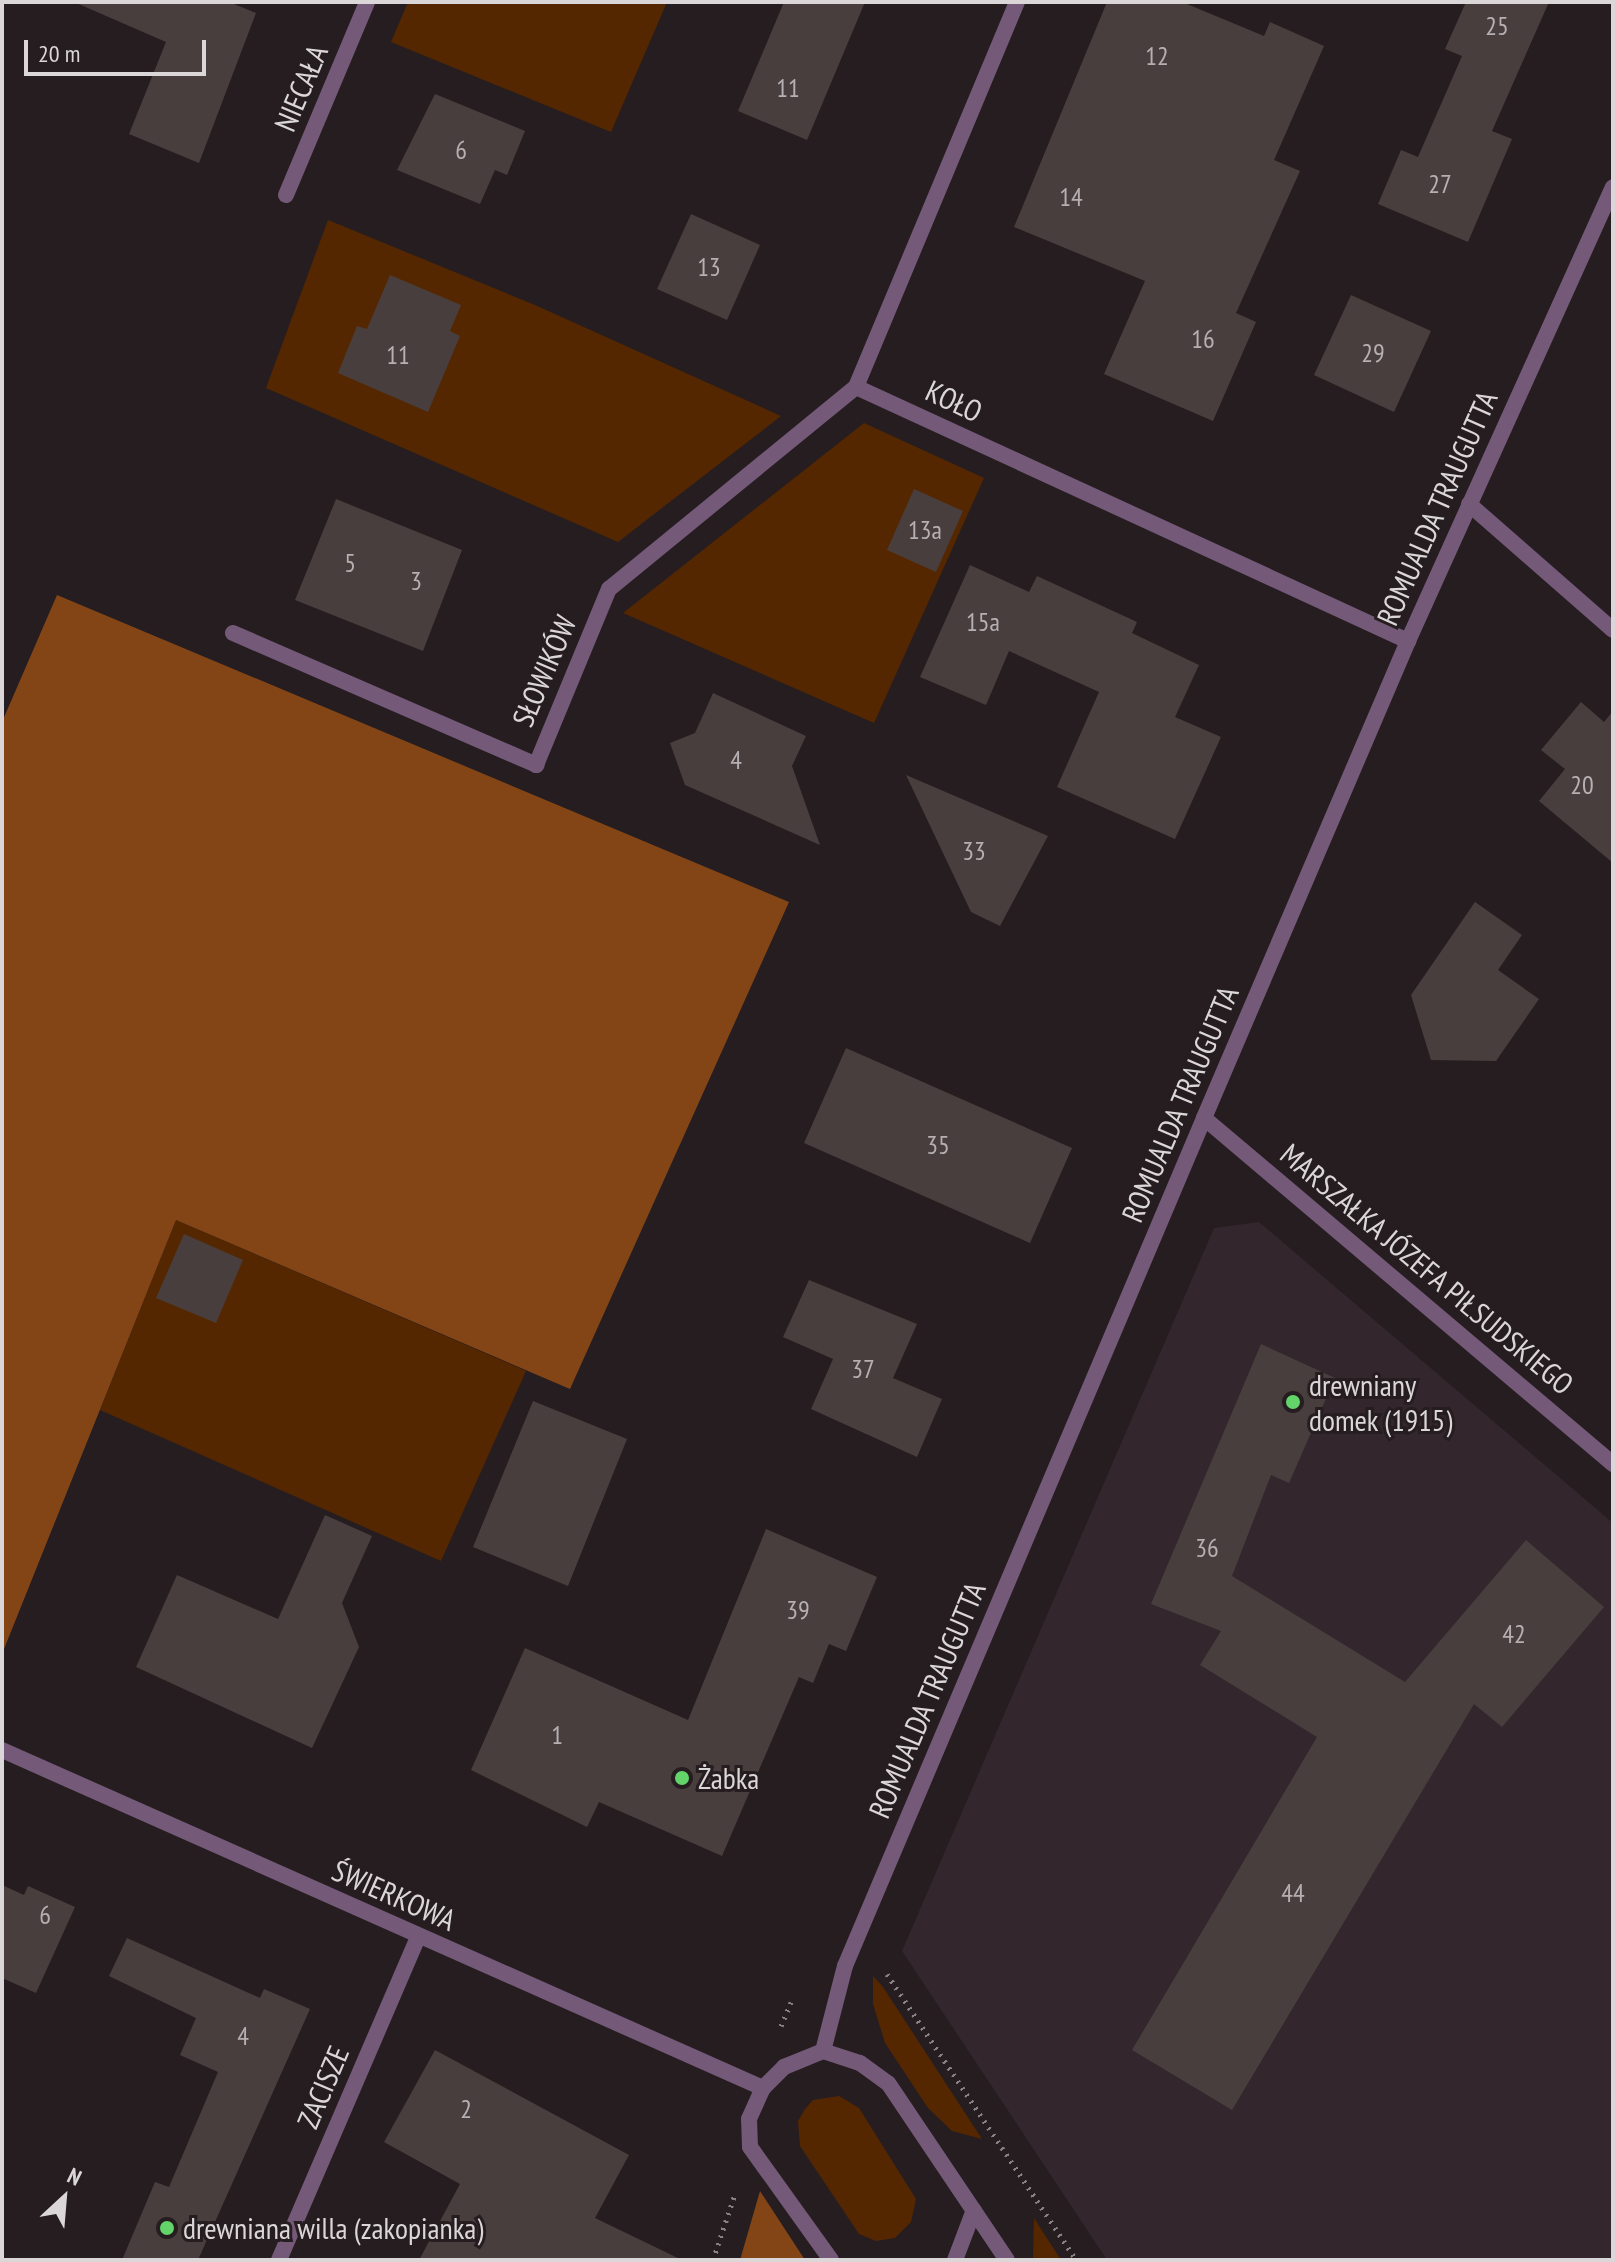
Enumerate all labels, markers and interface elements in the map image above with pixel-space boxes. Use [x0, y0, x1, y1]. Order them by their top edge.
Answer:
house number: 25 [1485, 10, 1509, 42]
scale bar [28, 24, 210, 74]
text: 20 m [38, 38, 80, 69]
street label: NIECAŁA [267, 40, 335, 136]
house number: 12 [1145, 40, 1169, 72]
house number: 11 [776, 72, 800, 104]
house number: 6 [455, 134, 467, 166]
house number: 27 [1428, 168, 1452, 200]
house number: 14 [1059, 181, 1083, 213]
house number: 13 [697, 251, 721, 283]
house number: 16 [1191, 323, 1215, 355]
house number: 29 [1361, 337, 1385, 369]
house number: 11 [386, 339, 410, 371]
street label: KOŁO [920, 372, 988, 430]
street label: ROMUALDA TRAUGUTTA [1369, 384, 1505, 632]
house number: 13a [908, 514, 942, 546]
house number: 5 [344, 547, 356, 579]
house number: 3 [410, 565, 422, 597]
house number: 15a [966, 606, 1000, 638]
street label: SŁOWIKÓW [505, 610, 583, 732]
house number: 4 [730, 744, 742, 776]
house number: 20 [1570, 769, 1594, 801]
house number: 33 [962, 835, 986, 867]
street label: ROMUALDA TRAUGUTTA [1114, 980, 1246, 1228]
house number: 35 [926, 1129, 950, 1161]
street label: MARSZAŁKA JÓZEFA PIŁSUDSKIEGO [1273, 1135, 1581, 1403]
house number: 37 [851, 1353, 875, 1385]
place label: drewniany domek (1915) [1309, 1367, 1453, 1438]
marker: drewniany domek (1915) [1284, 1393, 1302, 1411]
house number: 36 [1195, 1532, 1219, 1564]
street label: ROMUALDA TRAUGUTTA [861, 1576, 993, 1824]
house number: 39 [786, 1594, 810, 1626]
house number: 42 [1502, 1618, 1526, 1650]
house number: 1 [551, 1719, 563, 1751]
place label: Żabka [698, 1760, 759, 1796]
marker: Żabka [673, 1769, 691, 1787]
street label: ŚWIERKOWA [327, 1852, 461, 1938]
house number: 44 [1281, 1877, 1305, 1909]
house number: 6 [39, 1899, 51, 1931]
house number: 4 [237, 2020, 249, 2052]
street label: ZACISZE [290, 2040, 356, 2134]
house number: 2 [460, 2093, 472, 2125]
north arrow [24, 2158, 104, 2238]
text: N [63, 2161, 86, 2192]
place label: drewniana willa (zakopianka) [183, 2210, 483, 2246]
marker: drewniana willa (zakopianka) [158, 2219, 176, 2237]

